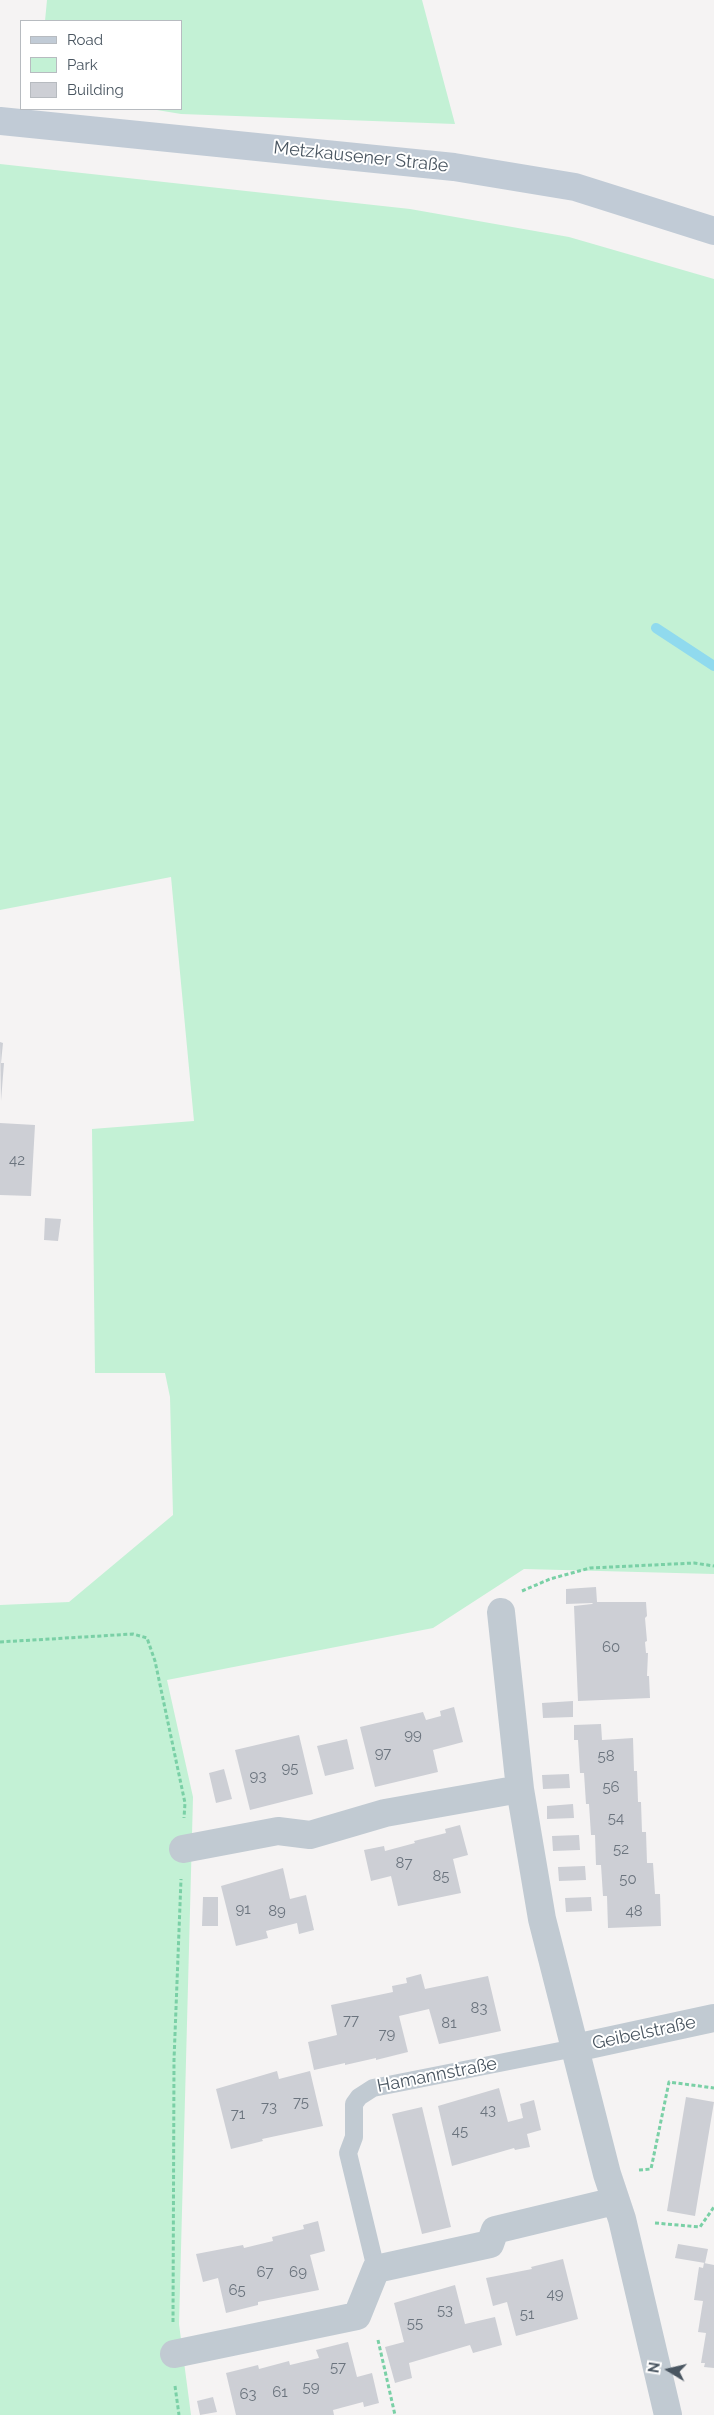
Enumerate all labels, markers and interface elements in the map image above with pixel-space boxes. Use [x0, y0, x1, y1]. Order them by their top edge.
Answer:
legend [20, 20, 182, 110]
text: Road [67, 31, 103, 49]
text: Park [67, 56, 98, 74]
text: Building [67, 81, 124, 99]
street label: Metzkausener Straße [273, 137, 449, 177]
house number: 42 [9, 1151, 25, 1169]
house number: 60 [602, 1638, 620, 1656]
house number: 99 [404, 1726, 422, 1744]
house number: 97 [375, 1744, 391, 1762]
house number: 58 [597, 1747, 615, 1765]
house number: 95 [282, 1759, 298, 1777]
house number: 93 [250, 1767, 266, 1785]
house number: 56 [602, 1778, 620, 1796]
house number: 54 [608, 1809, 624, 1827]
house number: 52 [613, 1840, 629, 1858]
house number: 87 [396, 1854, 412, 1872]
house number: 85 [432, 1867, 450, 1885]
house number: 50 [619, 1870, 637, 1888]
house number: 91 [235, 1900, 251, 1918]
house number: 89 [268, 1902, 286, 1920]
house number: 48 [625, 1902, 643, 1920]
house number: 83 [471, 1999, 487, 2017]
house number: 77 [343, 2011, 359, 2029]
street label: Geibelstraße [590, 2011, 698, 2055]
house number: 81 [441, 2014, 457, 2032]
house number: 79 [379, 2025, 395, 2043]
street label: Hamannstraße [375, 2053, 499, 2097]
house number: 75 [293, 2093, 309, 2111]
house number: 73 [261, 2098, 277, 2116]
house number: 43 [480, 2101, 496, 2119]
house number: 71 [231, 2105, 245, 2123]
house number: 45 [452, 2122, 468, 2140]
house number: 67 [256, 2263, 274, 2281]
house number: 69 [289, 2263, 307, 2281]
house number: 65 [228, 2281, 246, 2299]
house number: 49 [547, 2285, 563, 2303]
house number: 53 [437, 2301, 453, 2319]
house number: 51 [520, 2305, 534, 2323]
house number: 55 [407, 2314, 423, 2332]
north arrow [644, 2345, 694, 2395]
house number: 57 [330, 2358, 346, 2376]
text: N [645, 2361, 663, 2374]
house number: 59 [303, 2378, 319, 2396]
house number: 61 [272, 2383, 288, 2401]
house number: 63 [239, 2385, 257, 2403]

